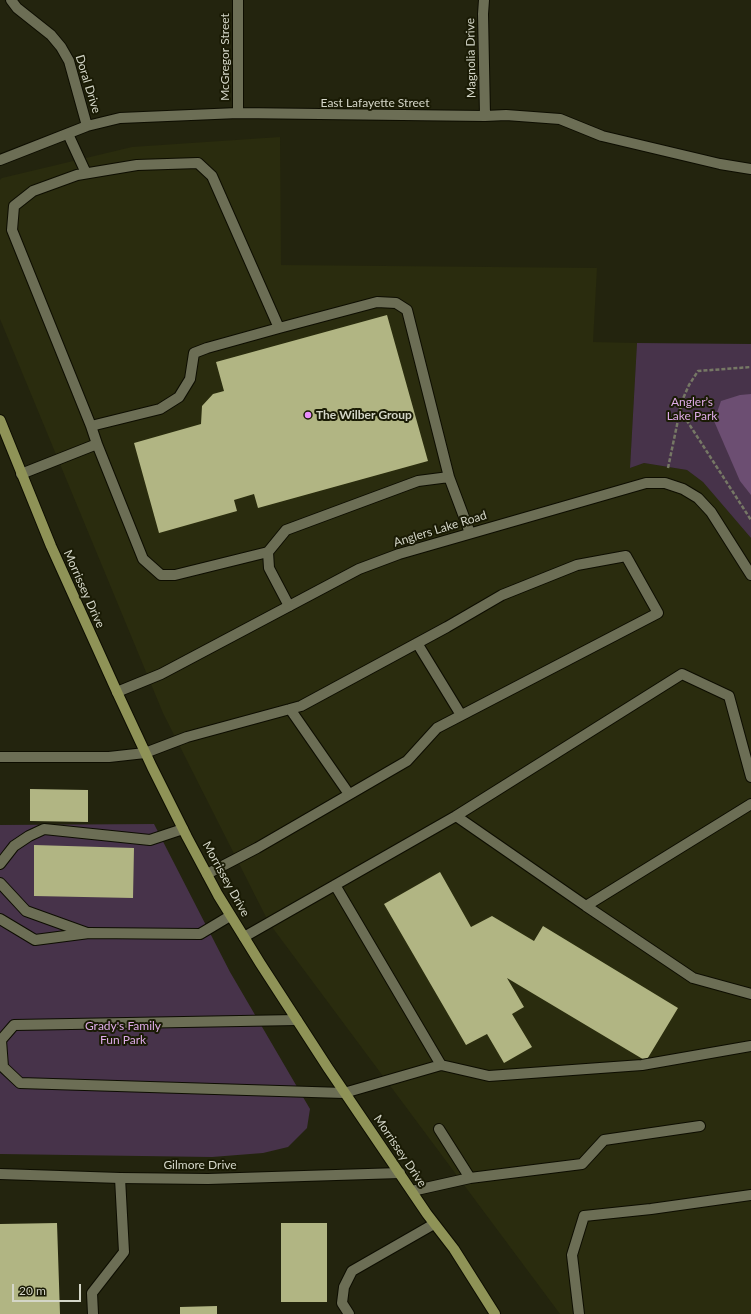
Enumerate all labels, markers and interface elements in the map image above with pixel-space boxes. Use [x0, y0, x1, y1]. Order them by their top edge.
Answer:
street label: McGregor Street [218, 13, 232, 101]
street label: Magnolia Drive [463, 18, 479, 98]
street label: Doral Drive [72, 53, 104, 115]
street label: East Lafayette Street [321, 96, 429, 110]
park label: Angler’s Lake Park [667, 395, 717, 423]
place label: The Wilber Group [316, 408, 412, 422]
marker: The Wilber Group [303, 410, 313, 420]
street label: Anglers Lake Road [392, 508, 488, 550]
street label: Morrissey Drive [60, 548, 108, 630]
street label: Morrissey Drive [199, 839, 253, 919]
park label: Grady's Family Fun Park [85, 1019, 161, 1047]
street label: Morrissey Drive [371, 1112, 429, 1190]
street label: Gilmore Drive [163, 1158, 237, 1172]
scale bar [14, 1276, 83, 1302]
text: 20 m [19, 1283, 46, 1298]

